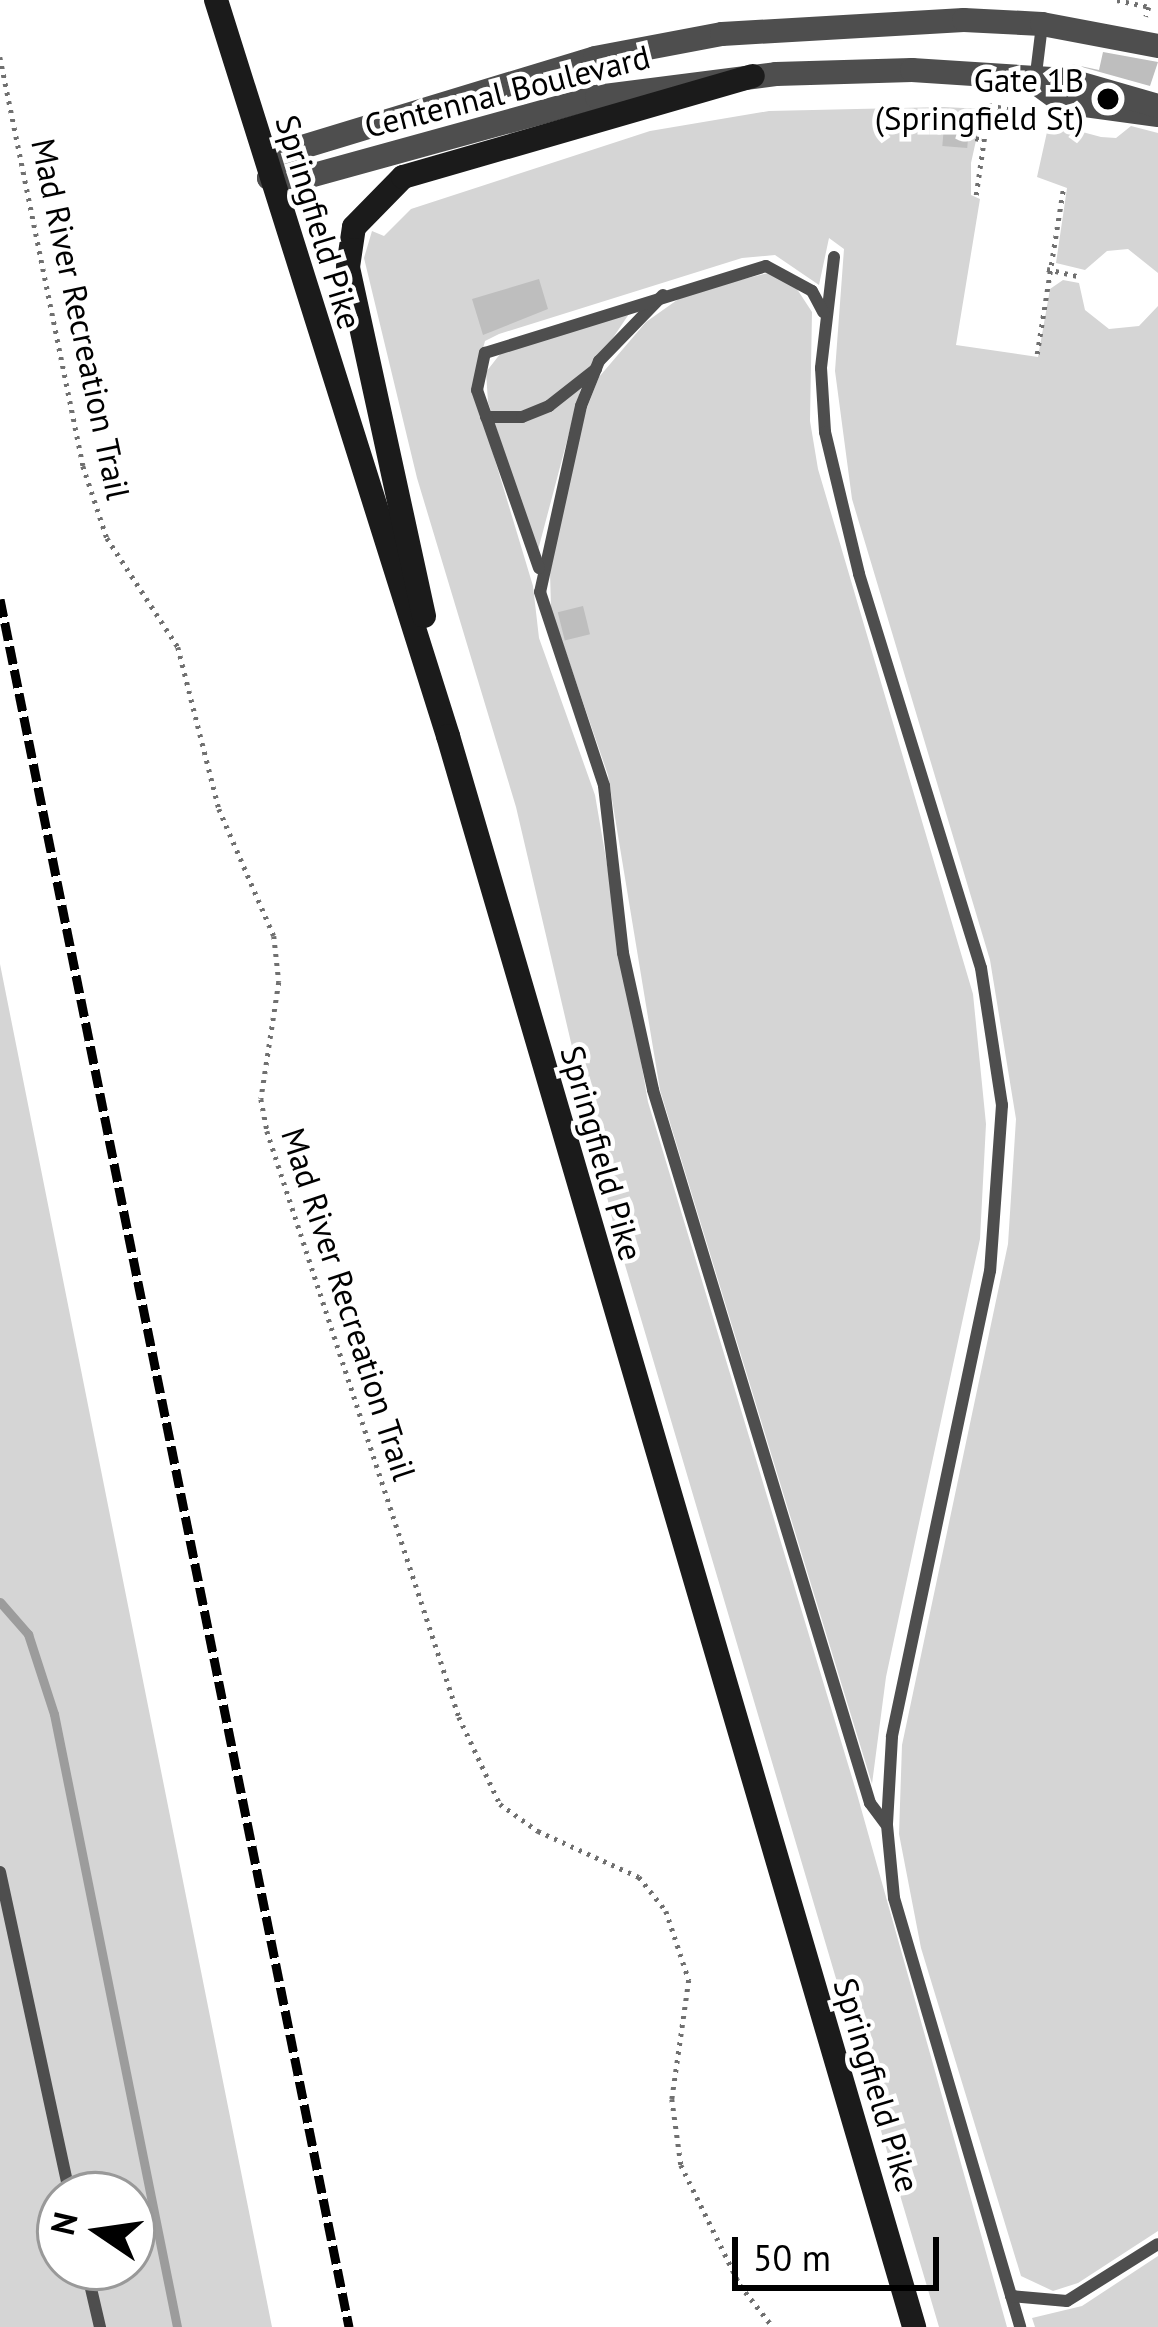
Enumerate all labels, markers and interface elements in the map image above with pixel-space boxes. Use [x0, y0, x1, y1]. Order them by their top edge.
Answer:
street label: Centennal Boulevard [360, 36, 654, 146]
place label: Gate 1B (Springfield St) [875, 60, 1084, 138]
marker: Gate 1B (Springfield St) [1095, 86, 1121, 112]
street label: Springfield Pike [268, 110, 370, 334]
street label: Mad River Recreation Trail [23, 134, 139, 504]
street label: Springfield Pike [552, 1041, 652, 1265]
street label: Mad River Recreation Trail [273, 1122, 425, 1486]
street label: Springfield Pike [826, 1973, 928, 2197]
north arrow [36, 2171, 156, 2291]
text: N [40, 2208, 87, 2239]
scale bar [738, 2213, 945, 2287]
text: 50 m [753, 2234, 831, 2281]

